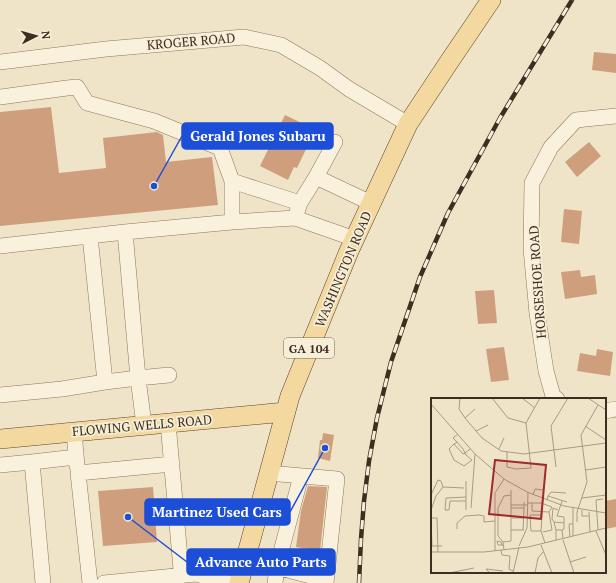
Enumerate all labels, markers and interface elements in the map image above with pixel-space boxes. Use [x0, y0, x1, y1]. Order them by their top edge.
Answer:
north arrow [16, 16, 56, 56]
street label: KROGER ROAD [146, 28, 236, 54]
text: N [39, 30, 53, 40]
callout: Gerald Jones Subaru [182, 123, 333, 149]
text: Gerald Jones Subaru [190, 126, 326, 145]
street label: WASHINGTON ROAD [310, 208, 376, 330]
street label: HORSESHOE ROAD [524, 225, 550, 339]
road number: GA 104 [284, 338, 334, 358]
inset map [431, 398, 606, 573]
street label: FLOWING WELLS ROAD [71, 410, 213, 440]
callout: Martinez Used Cars [145, 499, 290, 525]
text: Martinez Used Cars [152, 502, 282, 521]
callout: Advance Auto Parts [187, 549, 335, 575]
text: Advance Auto Parts [195, 552, 327, 571]

